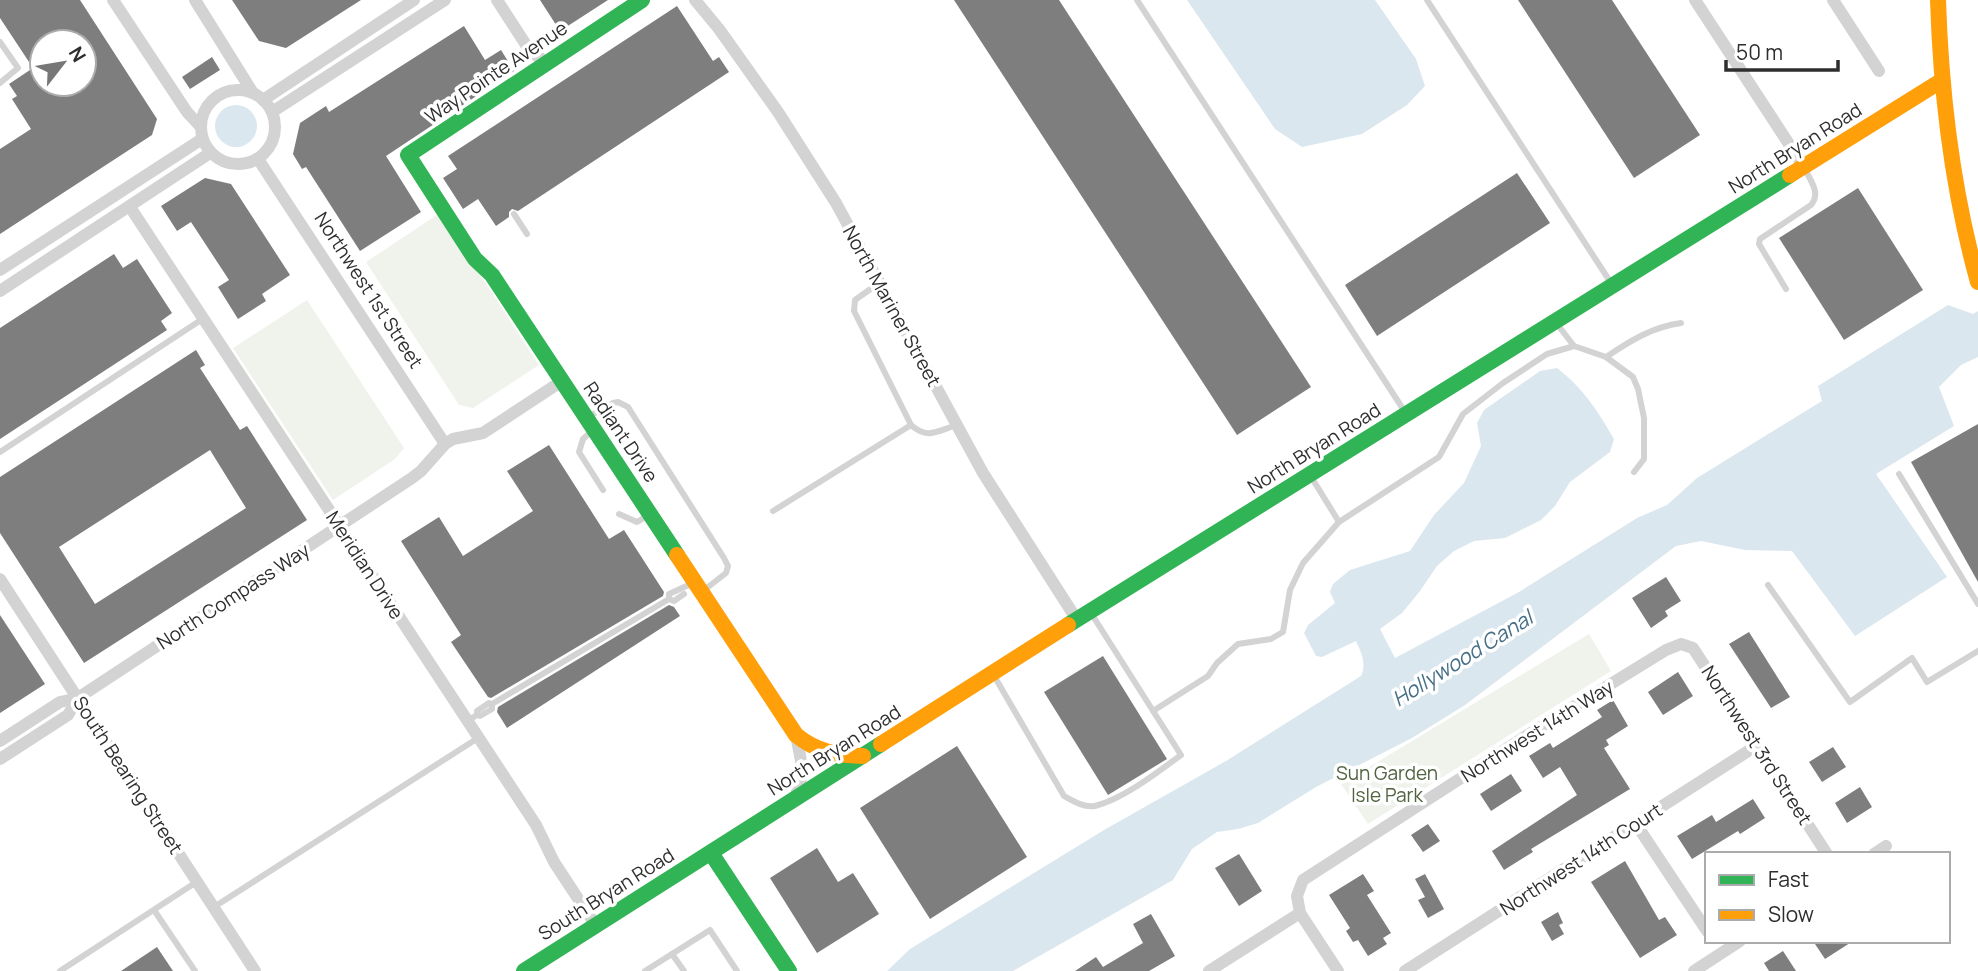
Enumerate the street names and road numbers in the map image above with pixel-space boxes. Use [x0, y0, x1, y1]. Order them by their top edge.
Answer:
street label: Way Pointe Avenue [420, 15, 572, 129]
street label: North Bryan Road [1723, 97, 1867, 199]
street label: Northwest 1st Street [309, 207, 429, 373]
street label: North Mariner Street [837, 221, 947, 391]
street label: Radiant Drive [578, 377, 664, 487]
street label: North Bryan Road [1242, 397, 1386, 499]
street label: Meridian Drive [320, 506, 410, 624]
street label: North Compass Way [152, 537, 314, 655]
street label: Northwest 3rd Street [1696, 660, 1818, 830]
street label: Northwest 14th Way [1456, 674, 1618, 788]
street label: South Bearing Street [67, 691, 189, 859]
street label: North Bryan Road [762, 699, 906, 801]
street label: Northwest 14th Court [1495, 797, 1667, 921]
street label: South Bryan Road [533, 842, 679, 946]

